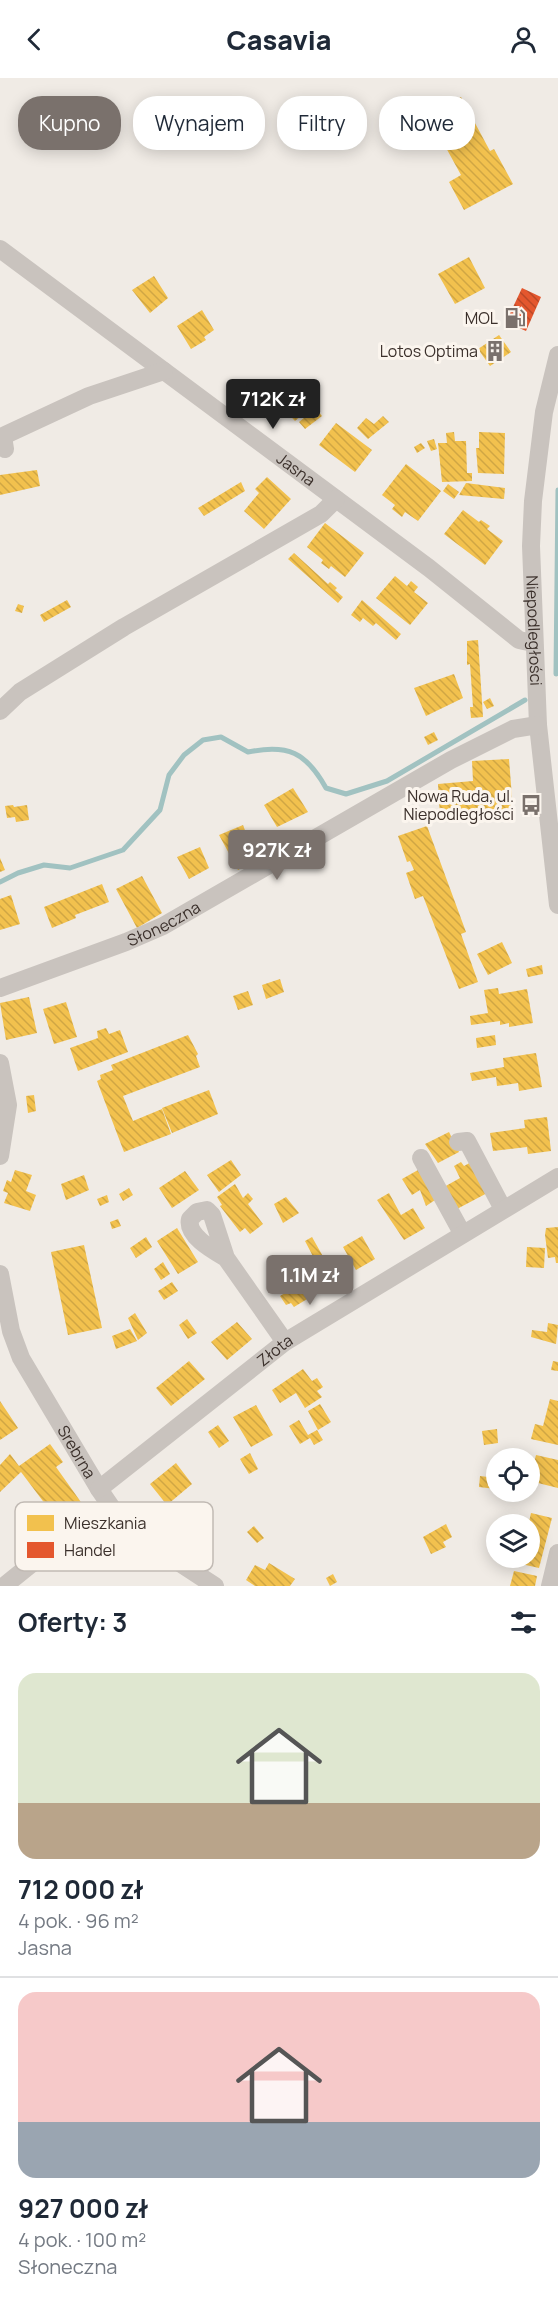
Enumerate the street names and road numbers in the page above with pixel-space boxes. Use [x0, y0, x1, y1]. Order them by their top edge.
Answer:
street label: Jasna [272, 447, 320, 491]
street label: Niepodległości [521, 575, 547, 686]
street label: Słoneczna [124, 896, 204, 951]
street label: Złota [252, 1329, 297, 1371]
street label: Srebrna [52, 1421, 101, 1483]

